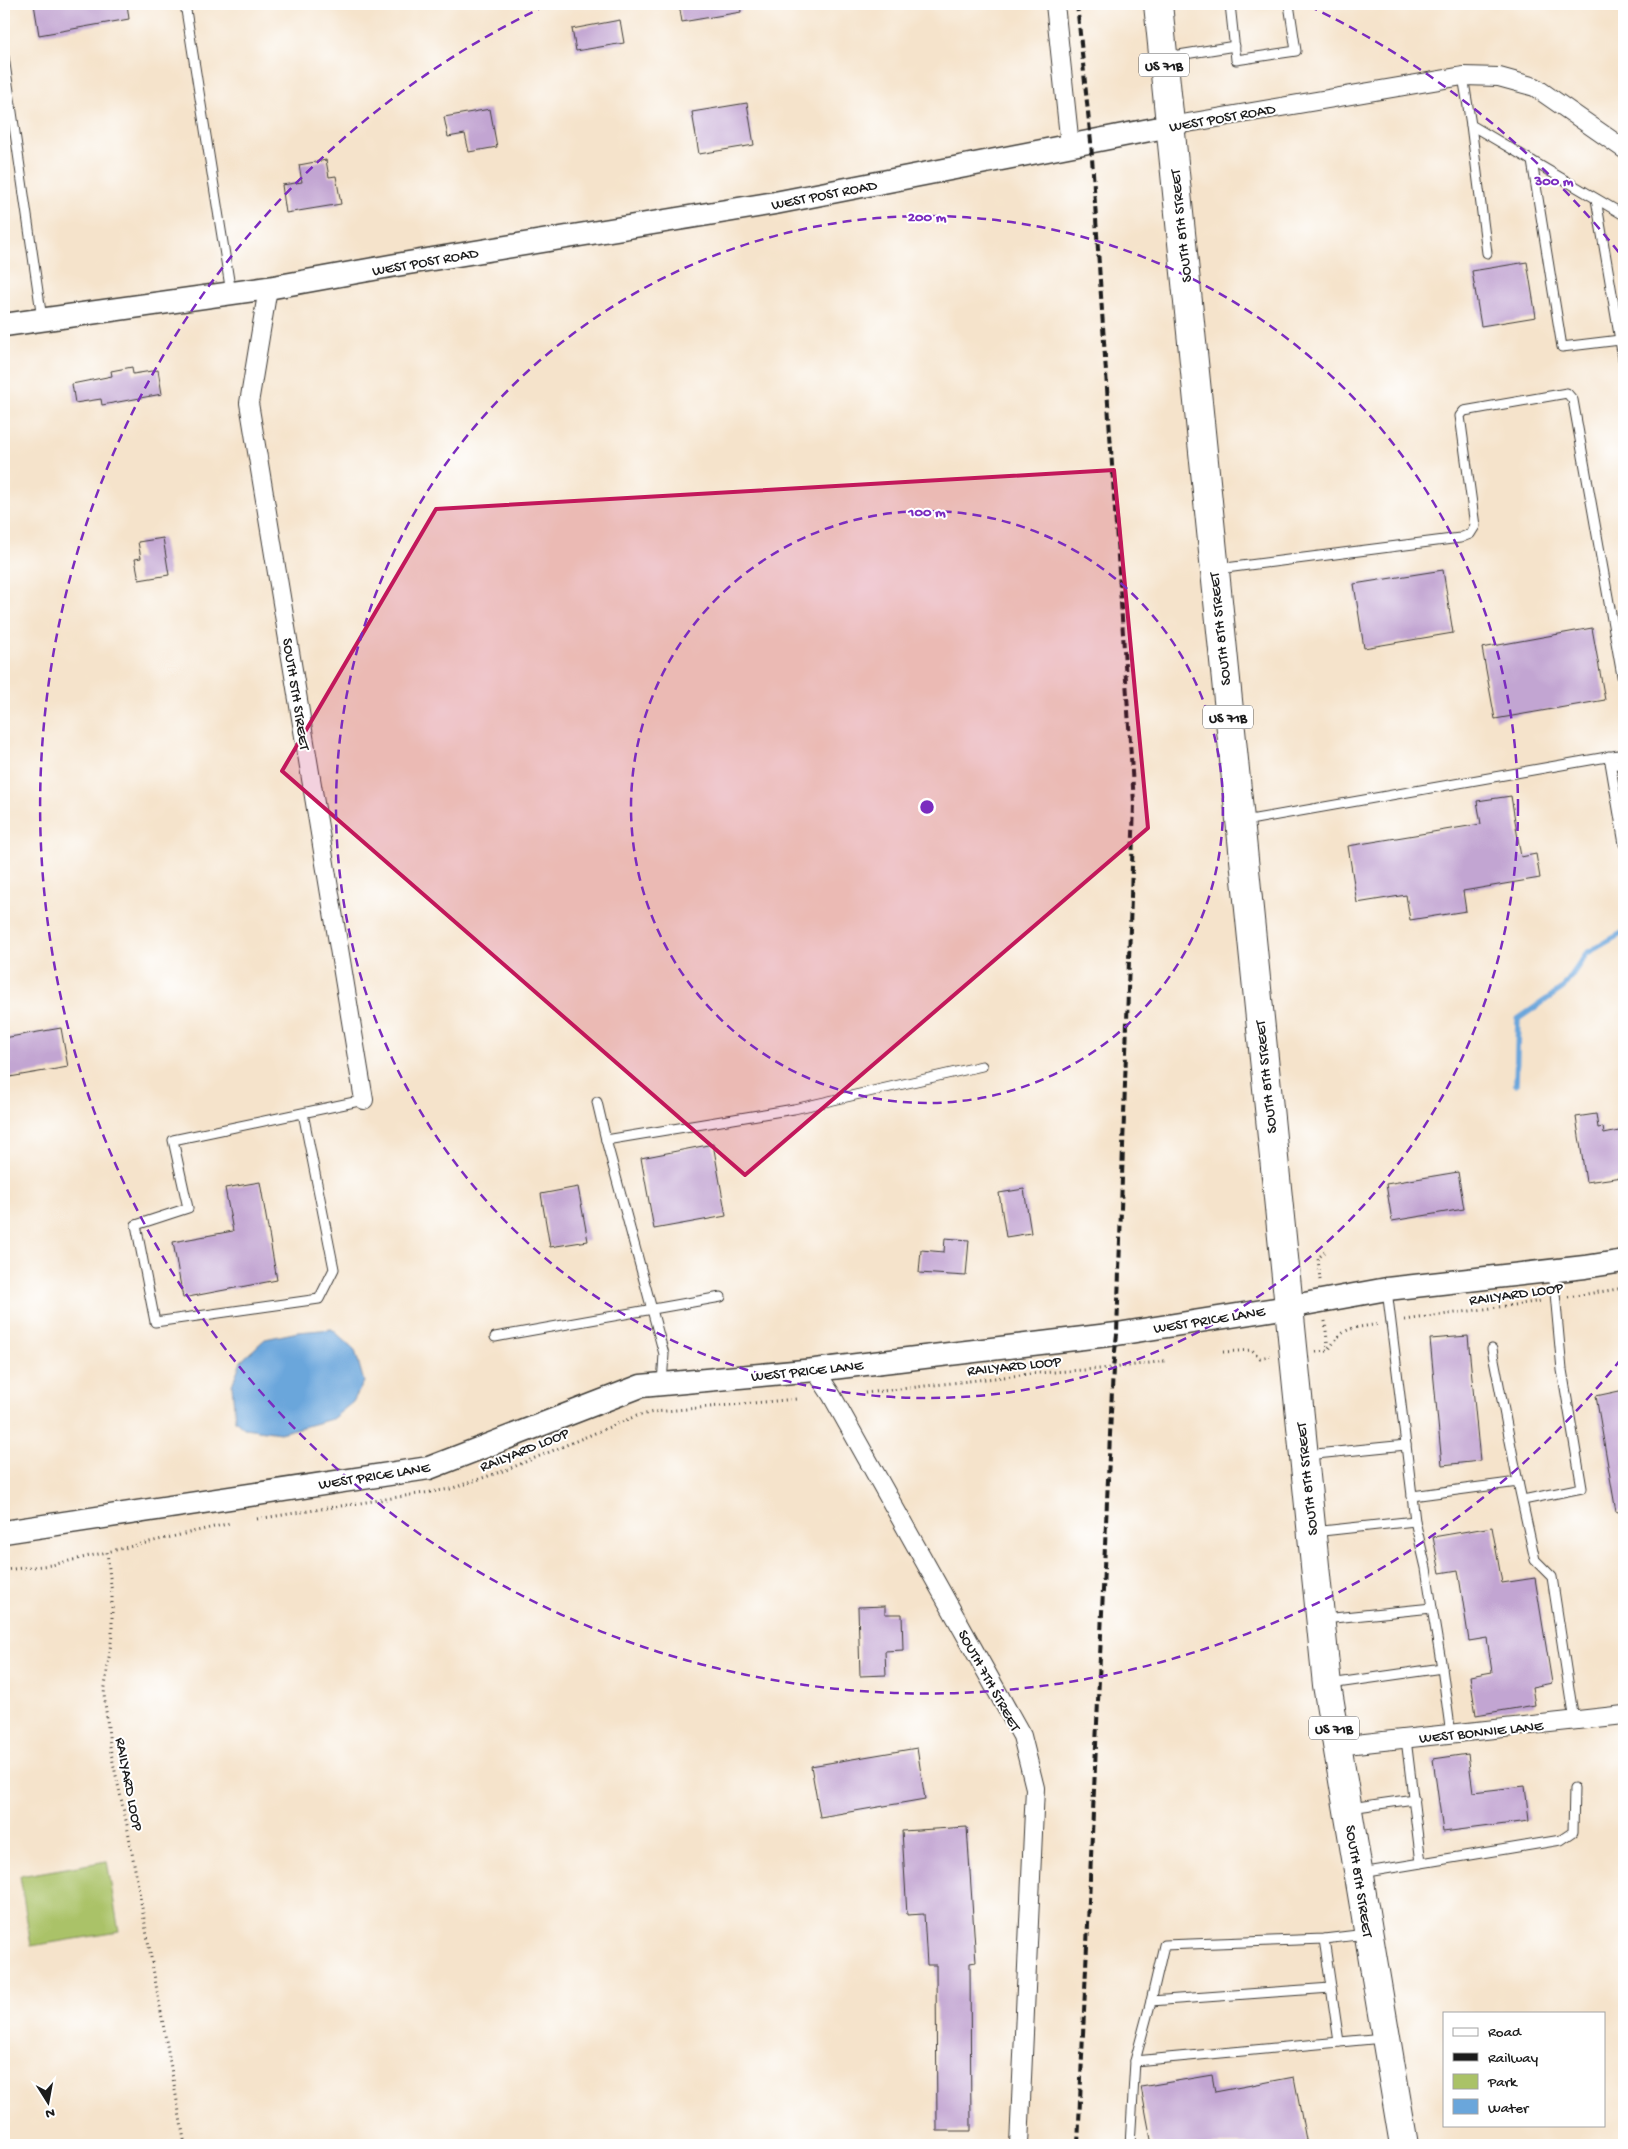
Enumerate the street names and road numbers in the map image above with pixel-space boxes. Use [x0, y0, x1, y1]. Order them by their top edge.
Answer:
road number: US 71B [1139, 54, 1189, 76]
street label: WEST POST ROAD [1168, 101, 1277, 137]
street label: SOUTH 8TH STREET [1167, 167, 1197, 283]
street label: WEST POST ROAD [770, 177, 879, 215]
street label: WEST POST ROAD [371, 245, 480, 281]
street label: SOUTH 8TH STREET [1206, 570, 1236, 686]
street label: SOUTH 5TH STREET [277, 637, 313, 753]
road number: US 71B [1203, 706, 1253, 729]
street label: SOUTH 8TH STREET [1252, 1018, 1282, 1134]
street label: RAILYARD LOOP [1468, 1279, 1565, 1310]
street label: WEST PRICE LANE [1152, 1303, 1267, 1339]
street label: RAILYARD LOOP [966, 1353, 1063, 1381]
street label: WEST PRICE LANE [750, 1357, 865, 1387]
street label: SOUTH 8TH STREET [1293, 1420, 1323, 1536]
street label: RAILYARD LOOP [478, 1425, 573, 1477]
street label: WEST PRICE LANE [317, 1459, 432, 1495]
street label: SOUTH 7TH STREET [953, 1627, 1024, 1736]
road number: US 71B [1309, 1716, 1359, 1740]
street label: WEST BONNIE LANE [1418, 1717, 1545, 1748]
street label: RAILYARD LOOP [110, 1736, 146, 1833]
street label: SOUTH 8TH STREET [1340, 1824, 1376, 1940]

